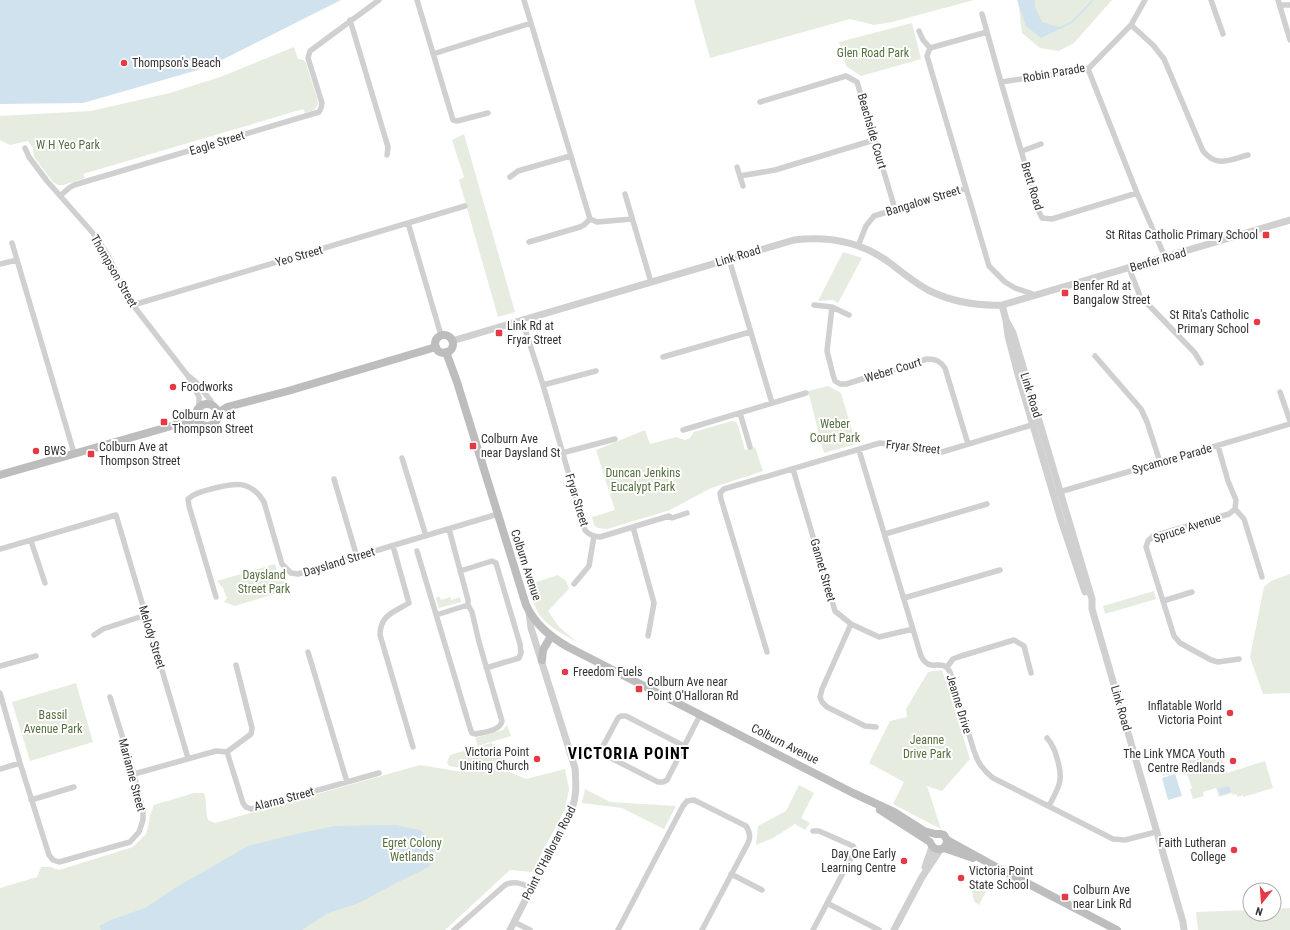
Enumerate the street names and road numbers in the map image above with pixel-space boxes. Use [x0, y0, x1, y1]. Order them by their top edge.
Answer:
street label: Robin Parade [1022, 61, 1086, 85]
street label: Beachside Court [855, 92, 890, 171]
street label: Eagle Street [188, 128, 247, 158]
street label: Brett Road [1018, 160, 1046, 212]
street label: Bangalow Street [884, 183, 962, 219]
street label: Thompson Street [88, 232, 141, 310]
street label: Yeo Street [274, 242, 325, 269]
street label: Link Road [714, 242, 762, 269]
street label: Benfer Road [1128, 245, 1188, 275]
street label: Weber Court [863, 355, 924, 385]
street label: Link Road [1018, 371, 1045, 419]
street label: Fryar Street [885, 437, 941, 457]
street label: Sycamore Parade [1130, 441, 1214, 477]
street label: Fryar Street [562, 472, 592, 529]
street label: Spruce Avenue [1152, 510, 1223, 545]
street label: Colburn Avenue [508, 528, 544, 603]
street label: Gannet Street [807, 537, 839, 603]
street label: Daysland Street [302, 544, 377, 580]
street label: Melody Street [136, 604, 168, 671]
street label: Jeanne Drive [943, 673, 975, 736]
street label: Link Road [1108, 684, 1134, 732]
street label: Colburn Avenue [749, 721, 822, 767]
street label: Marianne Street [116, 737, 149, 814]
street label: Alarna Street [252, 784, 316, 814]
street label: Point O'Halloran Road [519, 804, 579, 902]

